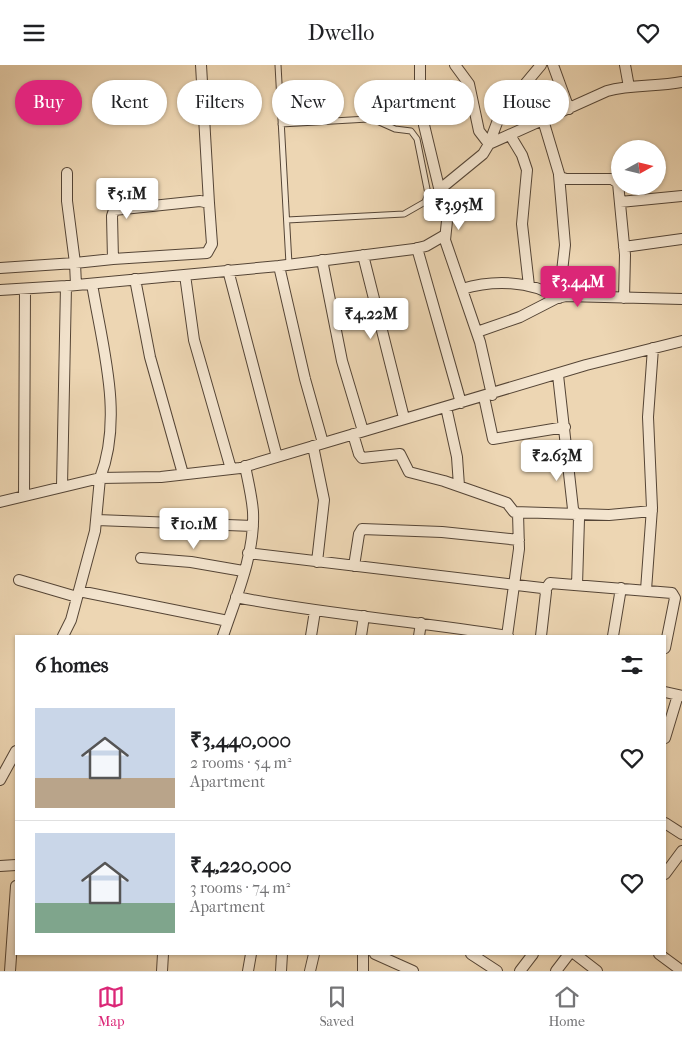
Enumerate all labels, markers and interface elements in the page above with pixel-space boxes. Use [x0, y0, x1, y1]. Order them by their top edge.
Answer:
icon: menu [20, 19, 48, 47]
icon: heart [634, 19, 662, 47]
text: Dwello [308, 20, 374, 46]
chip: Buy [15, 80, 82, 125]
chip: Rent [92, 80, 167, 125]
chip: Filters [177, 80, 262, 125]
chip: New [272, 80, 344, 125]
chip: Apartment [354, 80, 474, 125]
chip: House [484, 80, 569, 125]
north arrow [611, 140, 666, 195]
map controls [611, 140, 666, 195]
pin: ₹5.1M [92, 177, 162, 220]
text: ₹5.1M [107, 184, 147, 203]
pin: ₹3.95M [418, 189, 500, 231]
text: ₹3.95M [435, 195, 483, 214]
pin: ₹3.44M [537, 265, 619, 308]
text: ₹3.44M [552, 272, 604, 291]
pin: ₹4.22M [330, 297, 412, 340]
text: ₹4.22M [344, 304, 398, 323]
pin: ₹2.63M [516, 439, 598, 482]
text: ₹2.63M [532, 446, 582, 465]
pin: ₹10.1M [153, 507, 235, 550]
text: ₹10.1M [170, 514, 218, 533]
icon: filters [618, 651, 646, 679]
text: 6 homes [35, 653, 109, 677]
icon: home [75, 728, 135, 788]
text: ₹3,440,000 [190, 728, 291, 752]
icon: heart [618, 744, 646, 772]
text: 2 rooms · 54 m² [190, 753, 291, 772]
text: Apartment [190, 772, 265, 791]
icon: home [75, 853, 135, 913]
text: ₹4,220,000 [190, 853, 292, 877]
icon: heart [618, 869, 646, 897]
text: 3 rooms · 74 m² [190, 878, 290, 897]
text: Apartment [190, 897, 265, 916]
tab: Map [97, 983, 125, 1030]
tab: Saved [319, 983, 354, 1030]
tab: Home [548, 983, 585, 1030]

